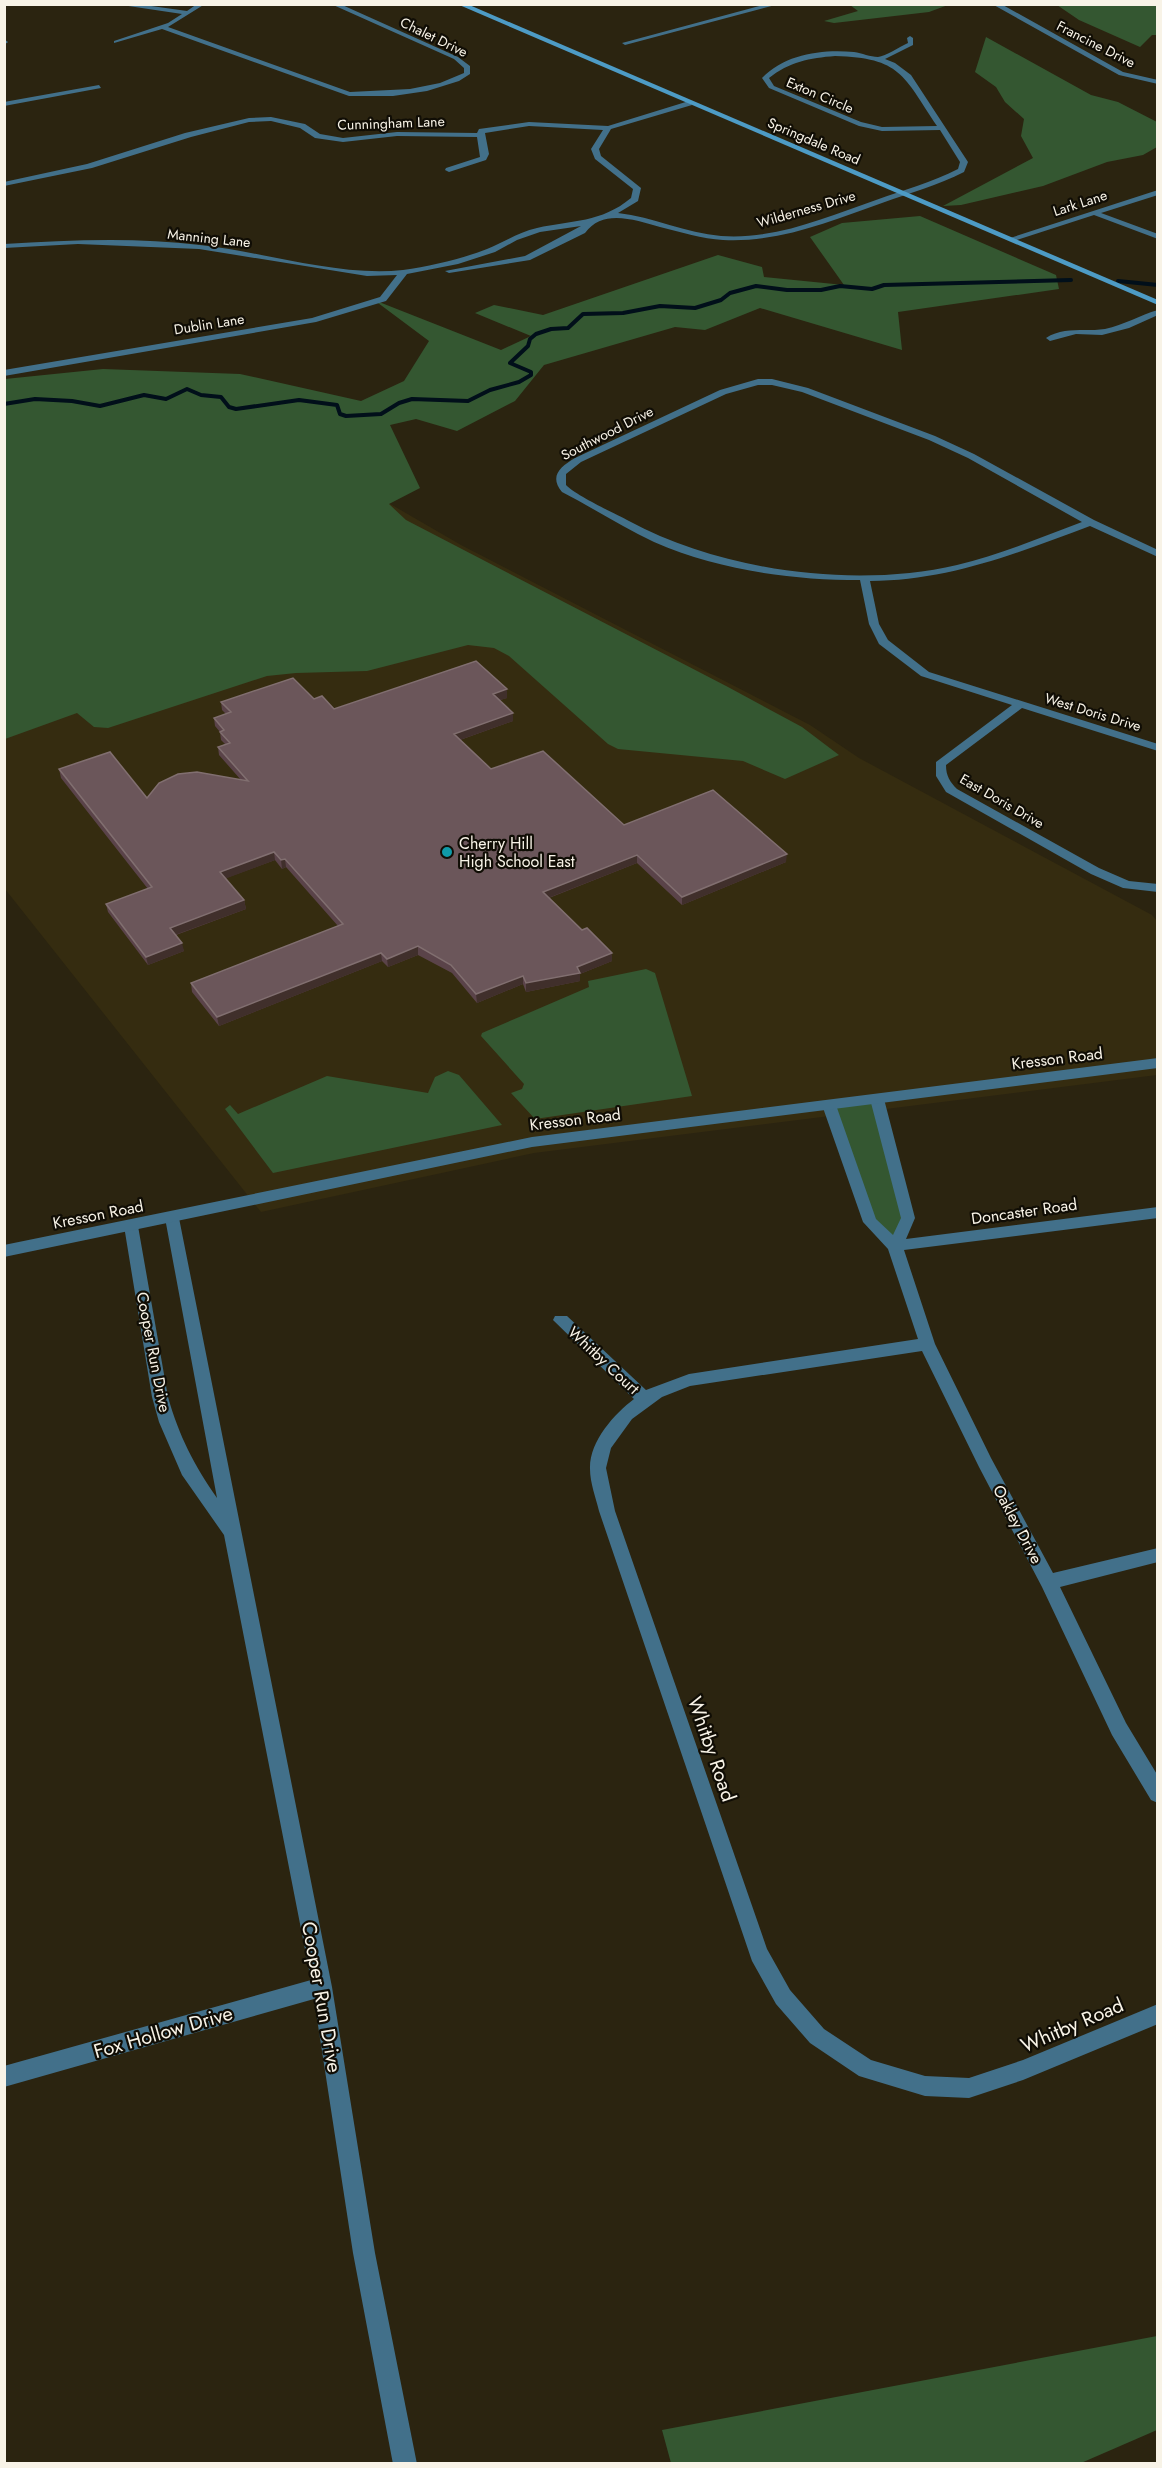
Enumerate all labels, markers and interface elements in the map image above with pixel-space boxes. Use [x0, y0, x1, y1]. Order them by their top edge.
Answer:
street label: Chalet Drive [397, 12, 471, 62]
street label: Francine Drive [1053, 16, 1139, 72]
street label: Exton Circle [783, 72, 857, 118]
street label: Cunningham Lane [337, 111, 445, 135]
street label: Springdale Road [765, 112, 863, 170]
street label: Wilderness Drive [754, 185, 858, 233]
street label: Lark Lane [1050, 185, 1110, 221]
street label: Manning Lane [166, 224, 252, 252]
street label: Dublin Lane [172, 309, 246, 339]
street label: Southwood Drive [557, 401, 657, 465]
street label: West Doris Drive [1042, 688, 1144, 736]
street label: East Doris Drive [956, 769, 1048, 833]
place label: Cherry Hill High School East [459, 832, 575, 873]
marker: Cherry Hill High School East [440, 845, 454, 859]
street label: Kresson Road [1010, 1041, 1104, 1076]
street label: Kresson Road [528, 1102, 622, 1137]
street label: Doncaster Road [970, 1193, 1079, 1230]
street label: Kresson Road [51, 1194, 145, 1235]
street label: Cooper Run Drive [131, 1290, 176, 1414]
street label: Whitby Court [563, 1321, 645, 1400]
street label: Oakley Drive [987, 1481, 1048, 1568]
street label: Whitby Road [680, 1693, 743, 1806]
street label: Cooper Run Drive [294, 1919, 349, 2075]
street label: Whitby Road [1016, 1991, 1128, 2060]
street label: Fox Hollow Drive [90, 1999, 236, 2066]

